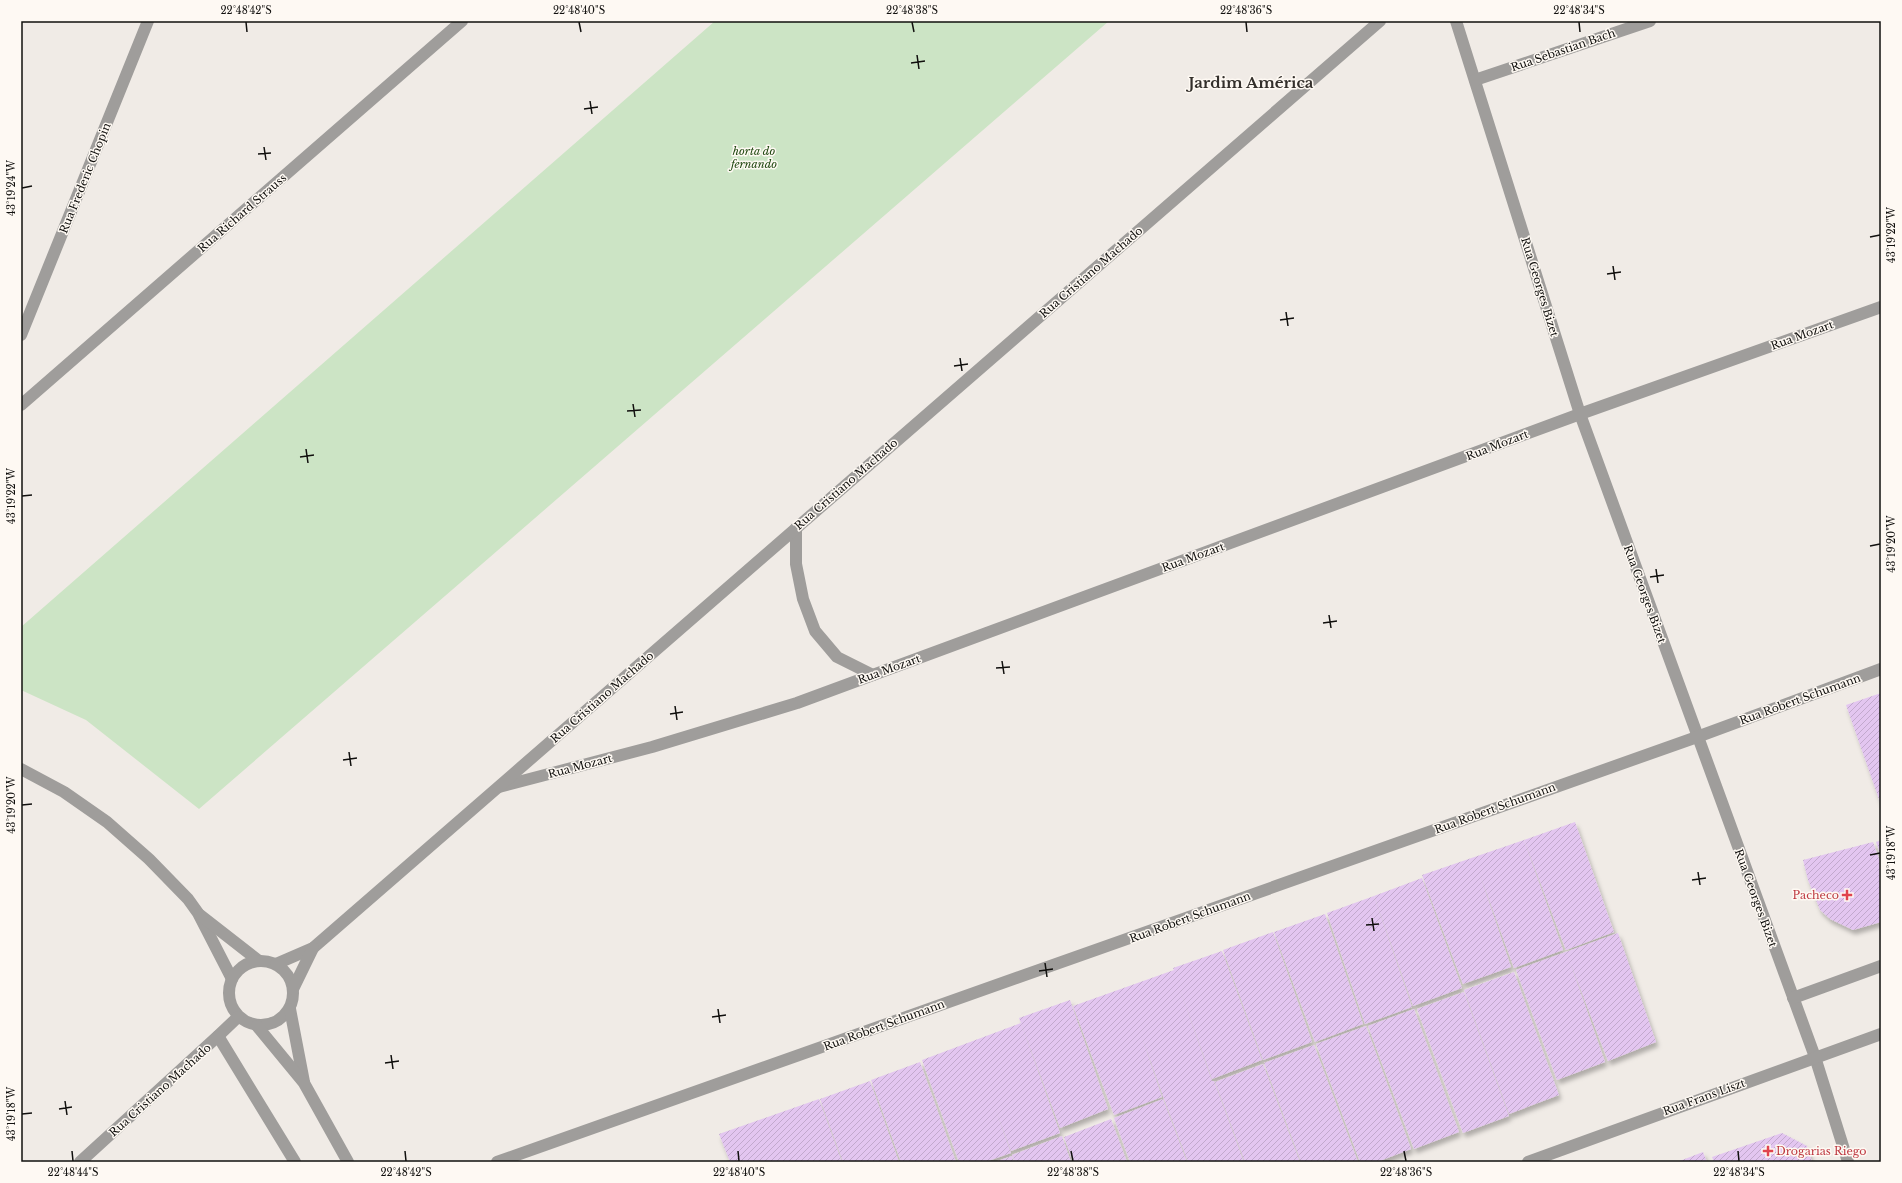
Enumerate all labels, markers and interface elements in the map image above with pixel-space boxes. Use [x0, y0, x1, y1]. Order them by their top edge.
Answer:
text: 22°48'42"S [220, 4, 272, 17]
text: 22°48'40"S [553, 4, 605, 17]
text: 22°48'38"S [886, 4, 938, 17]
text: 22°48'36"S [1220, 4, 1272, 17]
text: 22°48'34"S [1553, 4, 1605, 17]
street label: Rua Sebastian Bach [1509, 25, 1617, 74]
district label: Jardim América [1186, 73, 1314, 92]
street label: Rua Frederic Chopin [56, 120, 114, 235]
park label: horta do fernando [728, 144, 777, 171]
text: 43°19'24"W [5, 160, 18, 216]
street label: Rua Richard Strauss [195, 171, 289, 255]
text: 43°19'22"W [1885, 207, 1898, 263]
street label: Rua Cristiano Machado [1037, 223, 1145, 321]
street label: Rua Georges Bizet [1518, 236, 1562, 339]
street label: Rua Mozart [1769, 317, 1836, 353]
street label: Rua Mozart [1464, 426, 1531, 463]
street label: Rua Cristiano Machado [792, 435, 900, 533]
text: 43°19'22"W [5, 468, 18, 524]
text: 43°19'20"W [1885, 515, 1898, 573]
street label: Rua Mozart [1160, 539, 1227, 575]
street label: Rua Georges Bizet [1621, 543, 1670, 646]
street label: Rua Cristiano Machado [548, 648, 656, 746]
street label: Rua Mozart [856, 651, 923, 687]
street label: Rua Robert Schumann [1737, 670, 1863, 727]
street label: Rua Mozart [546, 751, 614, 781]
text: 43°19'20"W [5, 776, 18, 834]
street label: Rua Robert Schumann [1432, 779, 1558, 836]
text: 43°19'18"W [1885, 826, 1898, 880]
street label: Rua Georges Bizet [1732, 847, 1781, 950]
street label: Rua Robert Schumann [1127, 888, 1253, 945]
place label: Pacheco [1793, 888, 1839, 902]
marker: Pacheco [1842, 890, 1852, 900]
street label: Rua Robert Schumann [821, 996, 947, 1053]
street label: Rua Cristiano Machado [106, 1041, 214, 1139]
street label: Rua Frans Liszt [1661, 1075, 1748, 1118]
text: 43°19'18"W [5, 1087, 18, 1141]
place label: Drogarias Riego [1776, 1144, 1866, 1158]
marker: Drogarias Riego [1763, 1146, 1773, 1156]
text: 22°48'44"S [48, 1166, 98, 1179]
text: 22°48'42"S [380, 1166, 432, 1179]
text: 22°48'40"S [713, 1166, 765, 1179]
text: 22°48'38"S [1047, 1166, 1099, 1179]
text: 22°48'36"S [1380, 1166, 1432, 1179]
text: 22°48'34"S [1713, 1166, 1765, 1179]

